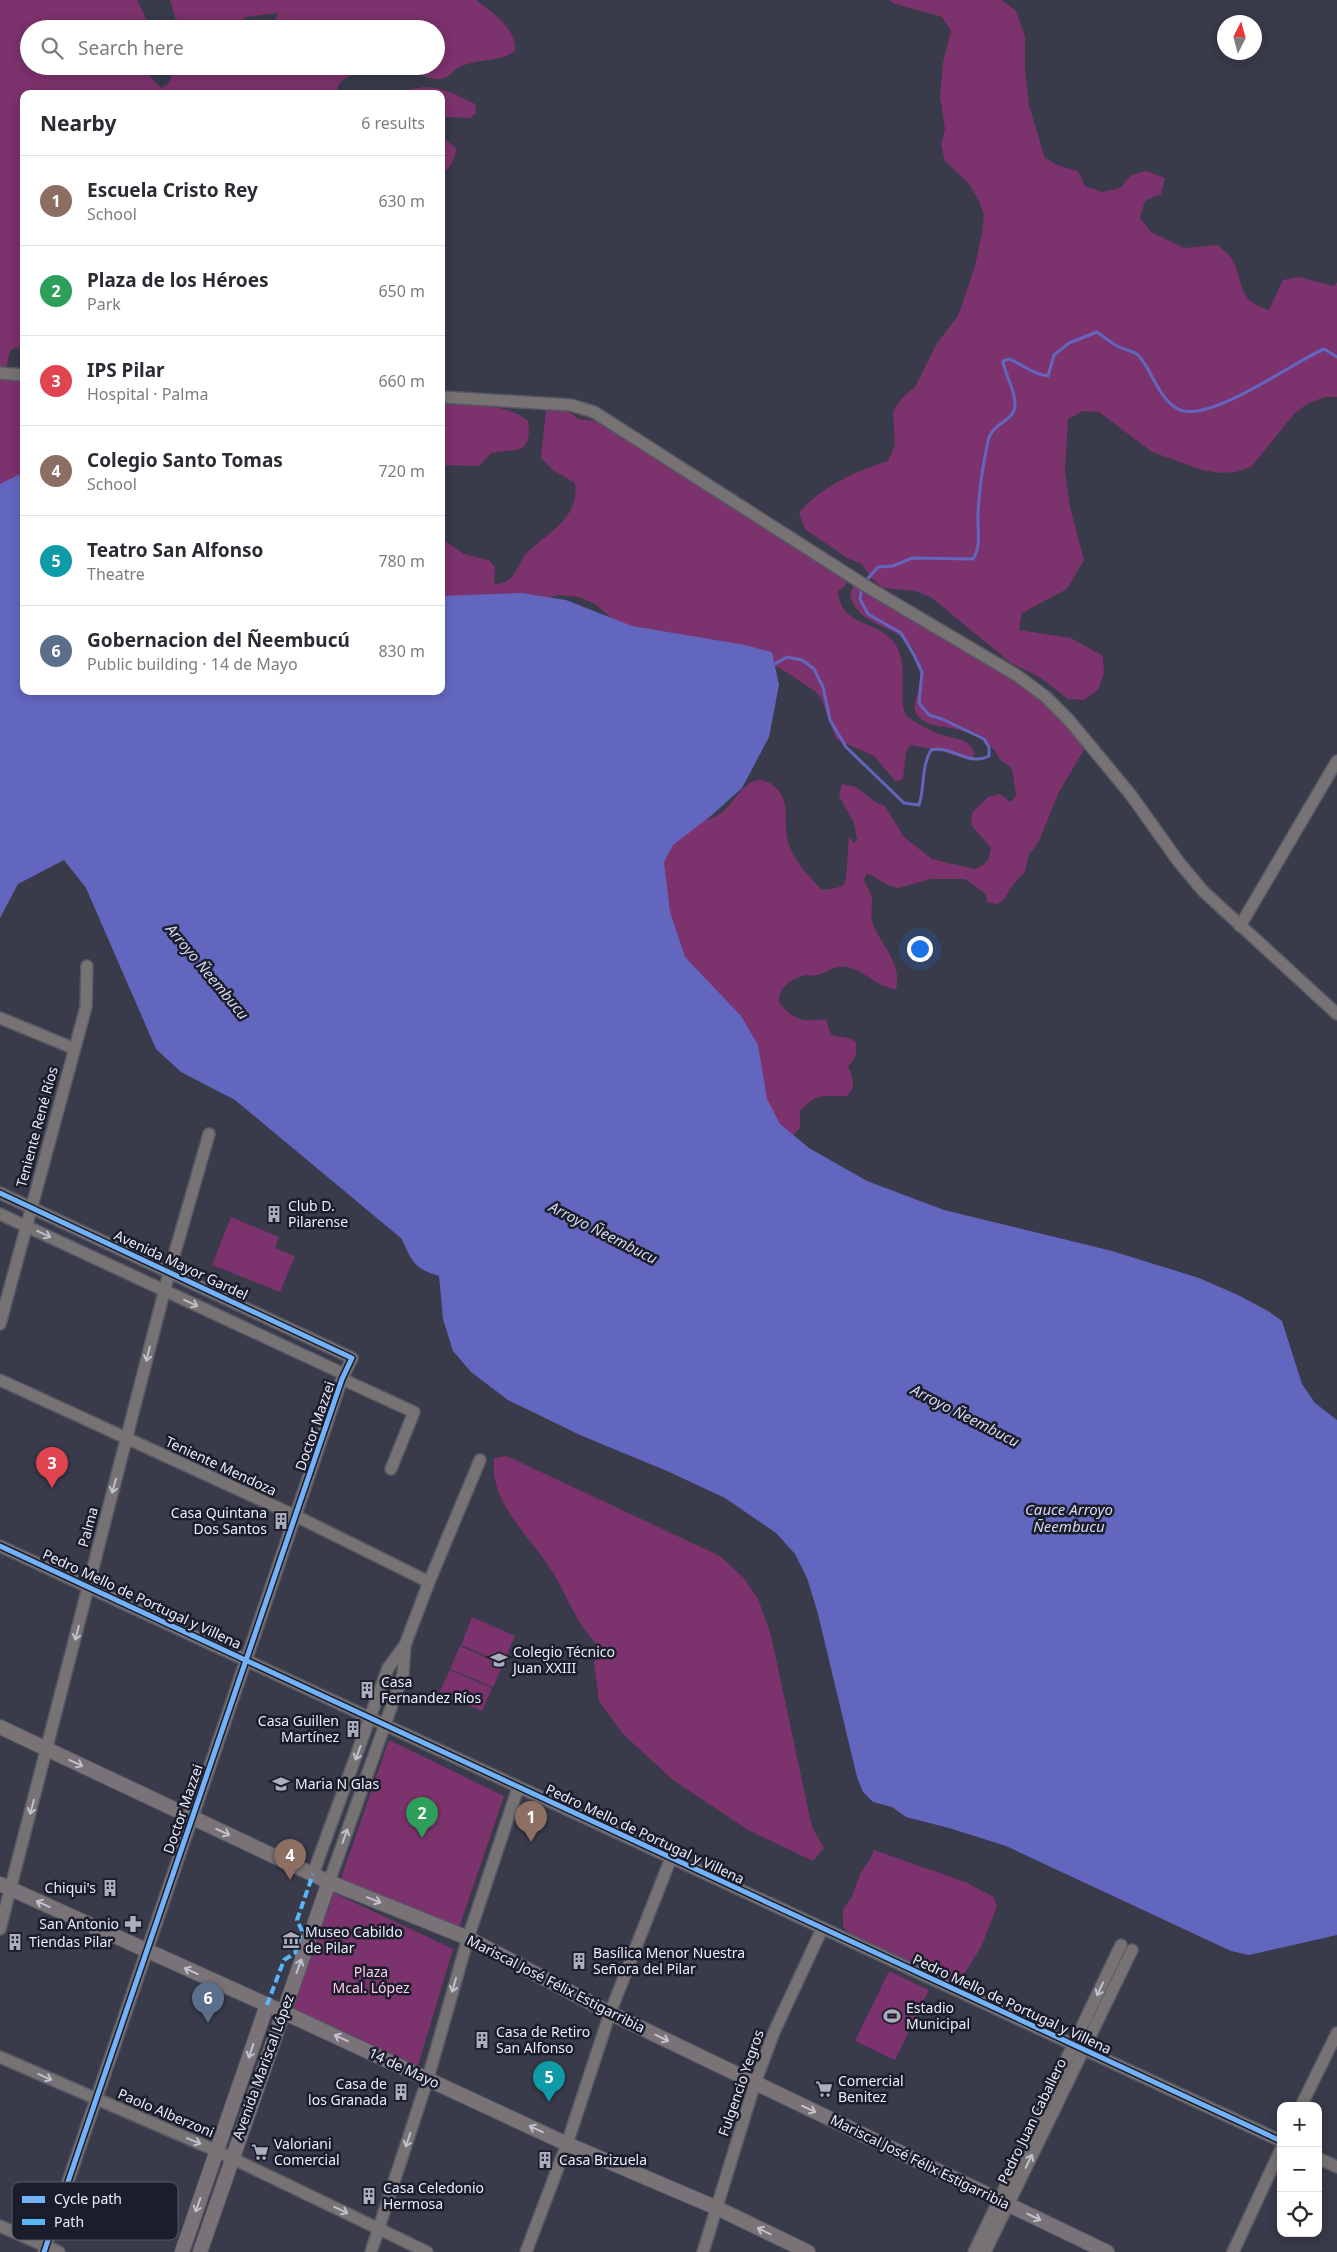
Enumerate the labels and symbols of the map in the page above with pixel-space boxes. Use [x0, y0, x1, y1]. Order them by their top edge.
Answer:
north arrow [1217, 15, 1262, 60]
water label: Arroyo Ñeembucu [161, 919, 254, 1024]
your location [907, 936, 933, 962]
street label: Teniente René Ríos [11, 1064, 62, 1189]
place label: Club D. Pilarense [288, 1196, 348, 1231]
water label: Arroyo Ñeembucu [545, 1196, 661, 1268]
building icon: Club D. Pilarense [264, 1204, 284, 1224]
street label: Avenida Mayor Gardel [111, 1225, 251, 1304]
one-way arrow [36, 1230, 51, 1239]
one-way arrow [184, 1298, 199, 1308]
one-way arrow [143, 1346, 152, 1362]
street label: Doctor Mazzei [290, 1379, 339, 1473]
water label: Arroyo Ñeembucu [907, 1379, 1023, 1451]
street label: Teniente Mendoza [162, 1431, 280, 1500]
pin: 3 [36, 1447, 68, 1488]
one-way arrow [109, 1478, 119, 1494]
water label: Cauce Arroyo Ñeembucu [1025, 1499, 1113, 1536]
place label: Casa Quintana Dos Santos [171, 1503, 267, 1538]
street label: Palma [73, 1505, 102, 1549]
building icon: Casa Quintana Dos Santos [271, 1511, 291, 1531]
street label: Pedro Mello de Portugal y Villena [40, 1544, 245, 1653]
one-way arrow [71, 1624, 81, 1640]
place label: Colegio Técnico Juan XXIII [511, 1642, 615, 1677]
school or university icon: Colegio Técnico Juan XXIII [489, 1650, 509, 1670]
place label: Casa Fernandez Ríos [381, 1672, 481, 1707]
building icon: Casa Fernandez Ríos [357, 1680, 377, 1700]
place label: Casa Guillen Martínez [258, 1711, 339, 1746]
building icon: Casa Guillen Martínez [343, 1719, 363, 1739]
one-way arrow [353, 1745, 362, 1760]
one-way arrow [68, 1758, 83, 1768]
street label: Doctor Mazzei [158, 1762, 207, 1856]
school or university icon: Maria N Glas [271, 1774, 291, 1794]
place label: Maria N Glas [295, 1774, 379, 1793]
street label: Pedro Mello de Portugal y Villena [543, 1779, 748, 1888]
pin: 2 [406, 1797, 438, 1838]
one-way arrow [27, 1798, 36, 1814]
pin: 1 [515, 1801, 547, 1842]
one-way arrow [215, 1827, 230, 1837]
one-way arrow [341, 1829, 350, 1844]
pin: 4 [274, 1839, 306, 1880]
place label: Chiqui's [45, 1878, 96, 1897]
building icon: Chiqui's [100, 1878, 120, 1898]
one-way arrow [366, 1896, 381, 1905]
one-way arrow [36, 1898, 51, 1908]
place label: San Antonio [39, 1914, 119, 1933]
pharmacy icon: San Antonio [123, 1914, 143, 1934]
place label: Museo Cabildo de Pilar [305, 1922, 403, 1957]
museum icon: Museo Cabildo de Pilar [281, 1930, 301, 1950]
street label: Mariscal José Félix Estigarribia [464, 1930, 648, 2037]
building icon: Tiendas Pilar [5, 1932, 25, 1952]
place label: Tiendas Pilar [29, 1932, 113, 1951]
place label: Basílica Menor Nuestra Señora del Pilar [593, 1943, 745, 1978]
street label: Pedro Mello de Portugal y Villena [910, 1949, 1115, 2058]
building icon: Basílica Menor Nuestra Señora del Pilar [569, 1951, 589, 1971]
one-way arrow [295, 1959, 304, 1974]
park label: Plaza Mcal. López [332, 1962, 410, 1997]
one-way arrow [184, 1965, 199, 1975]
one-way arrow [449, 1976, 459, 1992]
one-way arrow [1095, 1981, 1104, 1996]
pin: 6 [192, 1982, 224, 2023]
street label: Avenida Mariscal López [227, 1991, 298, 2142]
place label: Estadio Municipal [906, 1998, 970, 2033]
sports icon: Estadio Municipal [882, 2006, 902, 2026]
place label: Casa de Retiro San Alfonso [496, 2022, 590, 2057]
street label: Fulgencio Yegros [713, 2027, 768, 2139]
building icon: Casa de Retiro San Alfonso [472, 2030, 492, 2050]
one-way arrow [334, 2033, 349, 2043]
one-way arrow [654, 2034, 669, 2044]
one-way arrow [246, 2043, 256, 2059]
street label: 14 de Mayo [366, 2043, 443, 2092]
street label: Pedro Juan Caballero [993, 2055, 1070, 2187]
pin: 5 [533, 2061, 565, 2102]
place label: Comercial Benitez [838, 2071, 904, 2106]
one-way arrow [37, 2073, 52, 2083]
place label: Casa de los Granada [308, 2074, 387, 2109]
supermarket icon: Comercial Benitez [814, 2079, 834, 2099]
building icon: Casa de los Granada [391, 2082, 411, 2102]
street label: Paolo Alberzoni [115, 2084, 217, 2141]
one-way arrow [801, 2104, 816, 2114]
street label: Mariscal José Félix Estigarribia [827, 2110, 1013, 2213]
one-way arrow [529, 2124, 544, 2134]
one-way arrow [402, 2132, 412, 2148]
place label: Valoriani Comercial [274, 2134, 340, 2169]
one-way arrow [186, 2137, 201, 2146]
supermarket icon: Valoriani Comercial [250, 2142, 270, 2162]
building icon: Casa Brizuela [535, 2150, 555, 2170]
place label: Casa Brizuela [559, 2150, 647, 2169]
one-way arrow [1025, 2154, 1034, 2169]
place label: Casa Celedonio Hermosa [383, 2178, 484, 2213]
legend [12, 2182, 178, 2240]
building icon: Casa Celedonio Hermosa [359, 2186, 379, 2206]
text: Cycle path [54, 2189, 122, 2208]
one-way arrow [193, 2196, 202, 2212]
one-way arrow [333, 2206, 348, 2215]
text: Path [54, 2212, 84, 2231]
one-way arrow [1026, 2213, 1041, 2222]
one-way arrow [757, 2226, 772, 2236]

